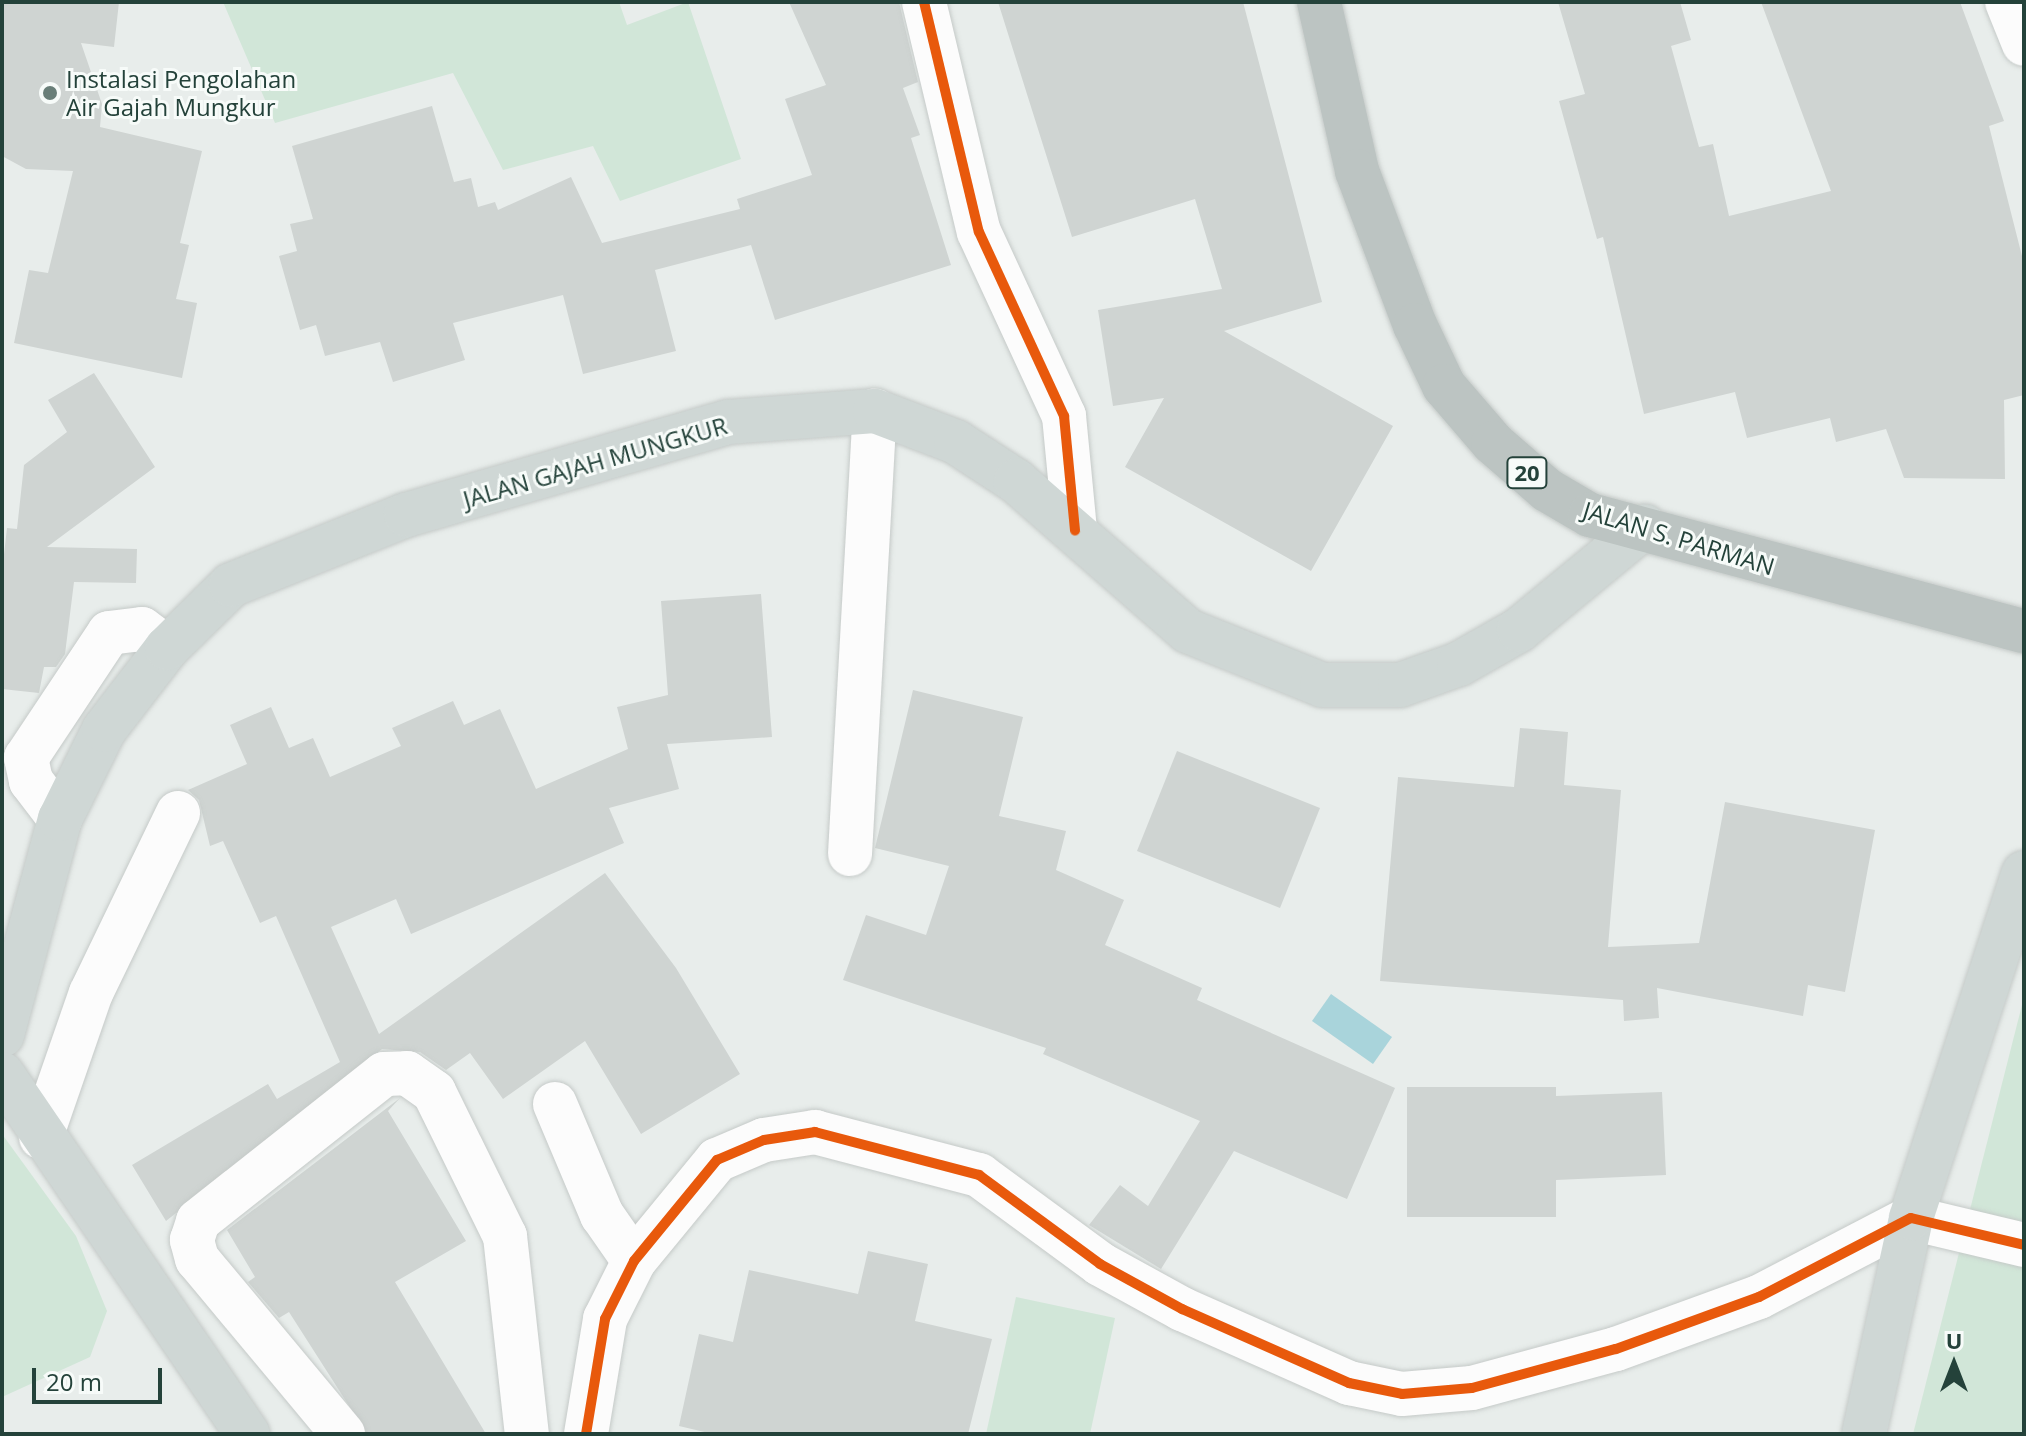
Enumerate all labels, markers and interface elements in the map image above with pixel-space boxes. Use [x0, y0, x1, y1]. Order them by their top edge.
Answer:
place label: Instalasi Pengolahan Air Gajah Mungkur [66, 65, 296, 121]
marker: Instalasi Pengolahan Air Gajah Mungkur [41, 84, 59, 102]
street label: JALAN GAJAH MUNGKUR [460, 410, 730, 514]
road number: 20 [1505, 455, 1549, 491]
street label: JALAN S. PARMAN [1580, 495, 1778, 581]
north arrow [1914, 1324, 1994, 1404]
text: U [1946, 1325, 1962, 1355]
scale bar [36, 1352, 166, 1402]
text: 20 m [46, 1365, 102, 1398]

